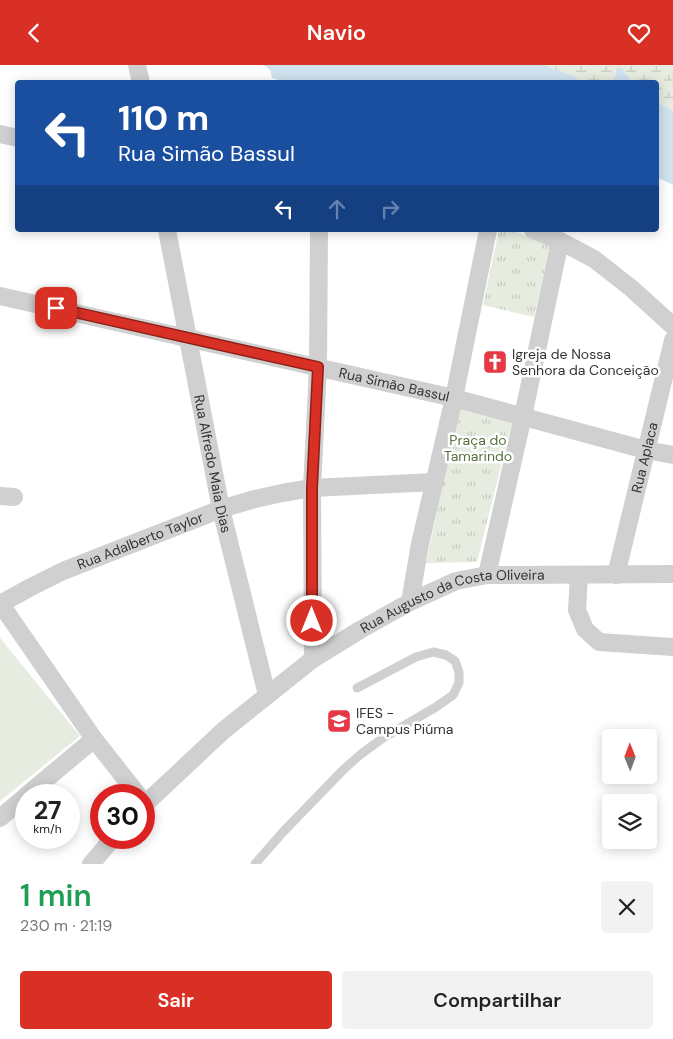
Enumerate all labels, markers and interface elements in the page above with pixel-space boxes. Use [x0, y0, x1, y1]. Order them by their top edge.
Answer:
text: Navio [307, 18, 366, 47]
icon: back [20, 19, 48, 47]
icon: heart [625, 19, 653, 47]
text: 110 m [118, 95, 209, 141]
icon: left [35, 100, 100, 165]
text: Rua Simão Bassul [118, 139, 295, 168]
icon: left [270, 195, 298, 223]
icon: ahead [323, 195, 351, 223]
icon: right [376, 195, 404, 223]
pin [35, 287, 77, 329]
icon: arrive [42, 294, 70, 322]
place label: Igreja de Nossa Senhora da Conceição [512, 345, 659, 379]
church icon: Igreja de Nossa Senhora da Conceição [482, 349, 508, 375]
street label: Rua Simão Bassul [337, 363, 451, 406]
street label: Rua Alfredo Maia Dias [190, 393, 236, 534]
street label: Rua Aplaca [627, 420, 662, 495]
park label: Praça do Tamarindo [444, 431, 512, 465]
street label: Rua Adalberto Taylor [74, 508, 206, 574]
street label: Rua Augusto da Costa Oliveira [357, 566, 545, 637]
position arrow [285, 594, 337, 646]
place label: IFES - Campus Piúma [356, 704, 453, 738]
school or university icon: IFES - Campus Piúma [326, 708, 352, 734]
north arrow [602, 729, 658, 784]
map controls [602, 729, 657, 849]
speed limit sign: 30 [90, 784, 155, 849]
text: 27 [34, 794, 61, 827]
button: layers [602, 794, 657, 849]
text: km/h [33, 821, 62, 837]
text: 1 min [20, 876, 92, 915]
button: close [601, 881, 653, 933]
text: 230 m · 21:19 [20, 915, 112, 936]
button: Sair [20, 971, 332, 1029]
button: Compartilhar [342, 971, 653, 1029]

